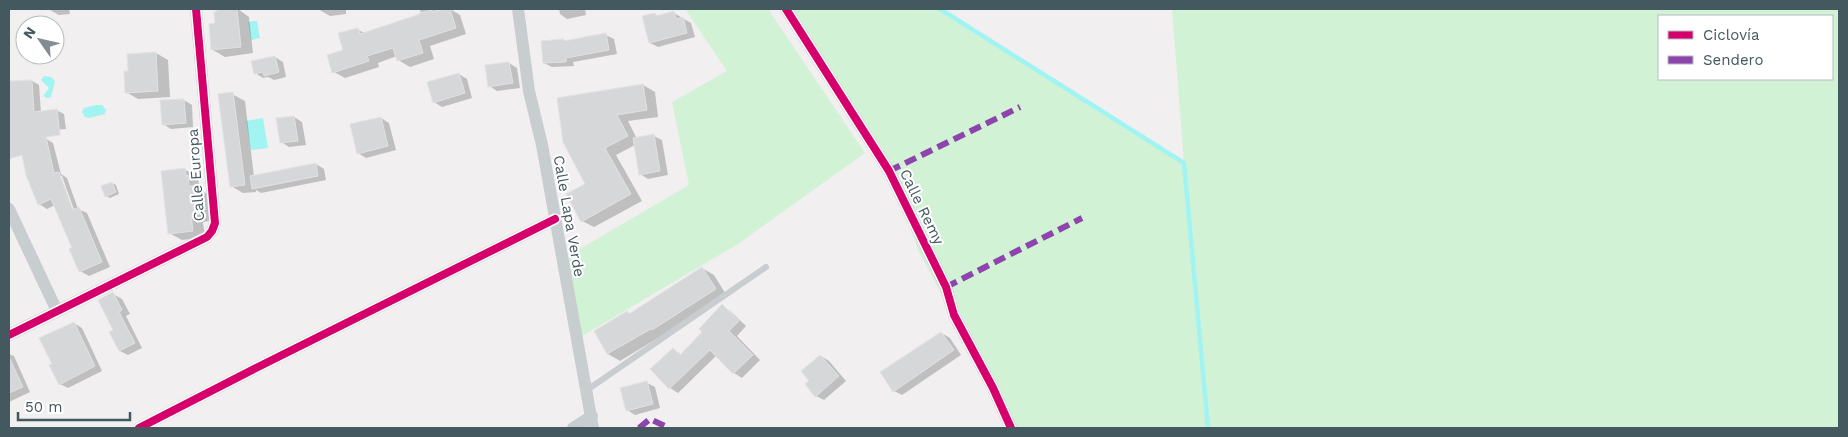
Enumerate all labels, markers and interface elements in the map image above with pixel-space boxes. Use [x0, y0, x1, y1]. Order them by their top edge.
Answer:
north arrow [15, 15, 65, 65]
legend [1658, 15, 1833, 80]
text: N [20, 24, 39, 42]
text: Ciclovía [1703, 26, 1760, 44]
text: Sendero [1703, 51, 1764, 69]
street label: Calle Europa [184, 127, 208, 222]
street label: Calle Lapa Verde [549, 154, 589, 278]
street label: Calle Remy [896, 166, 948, 248]
scale bar [18, 390, 130, 422]
text: 50 m [25, 398, 62, 416]

